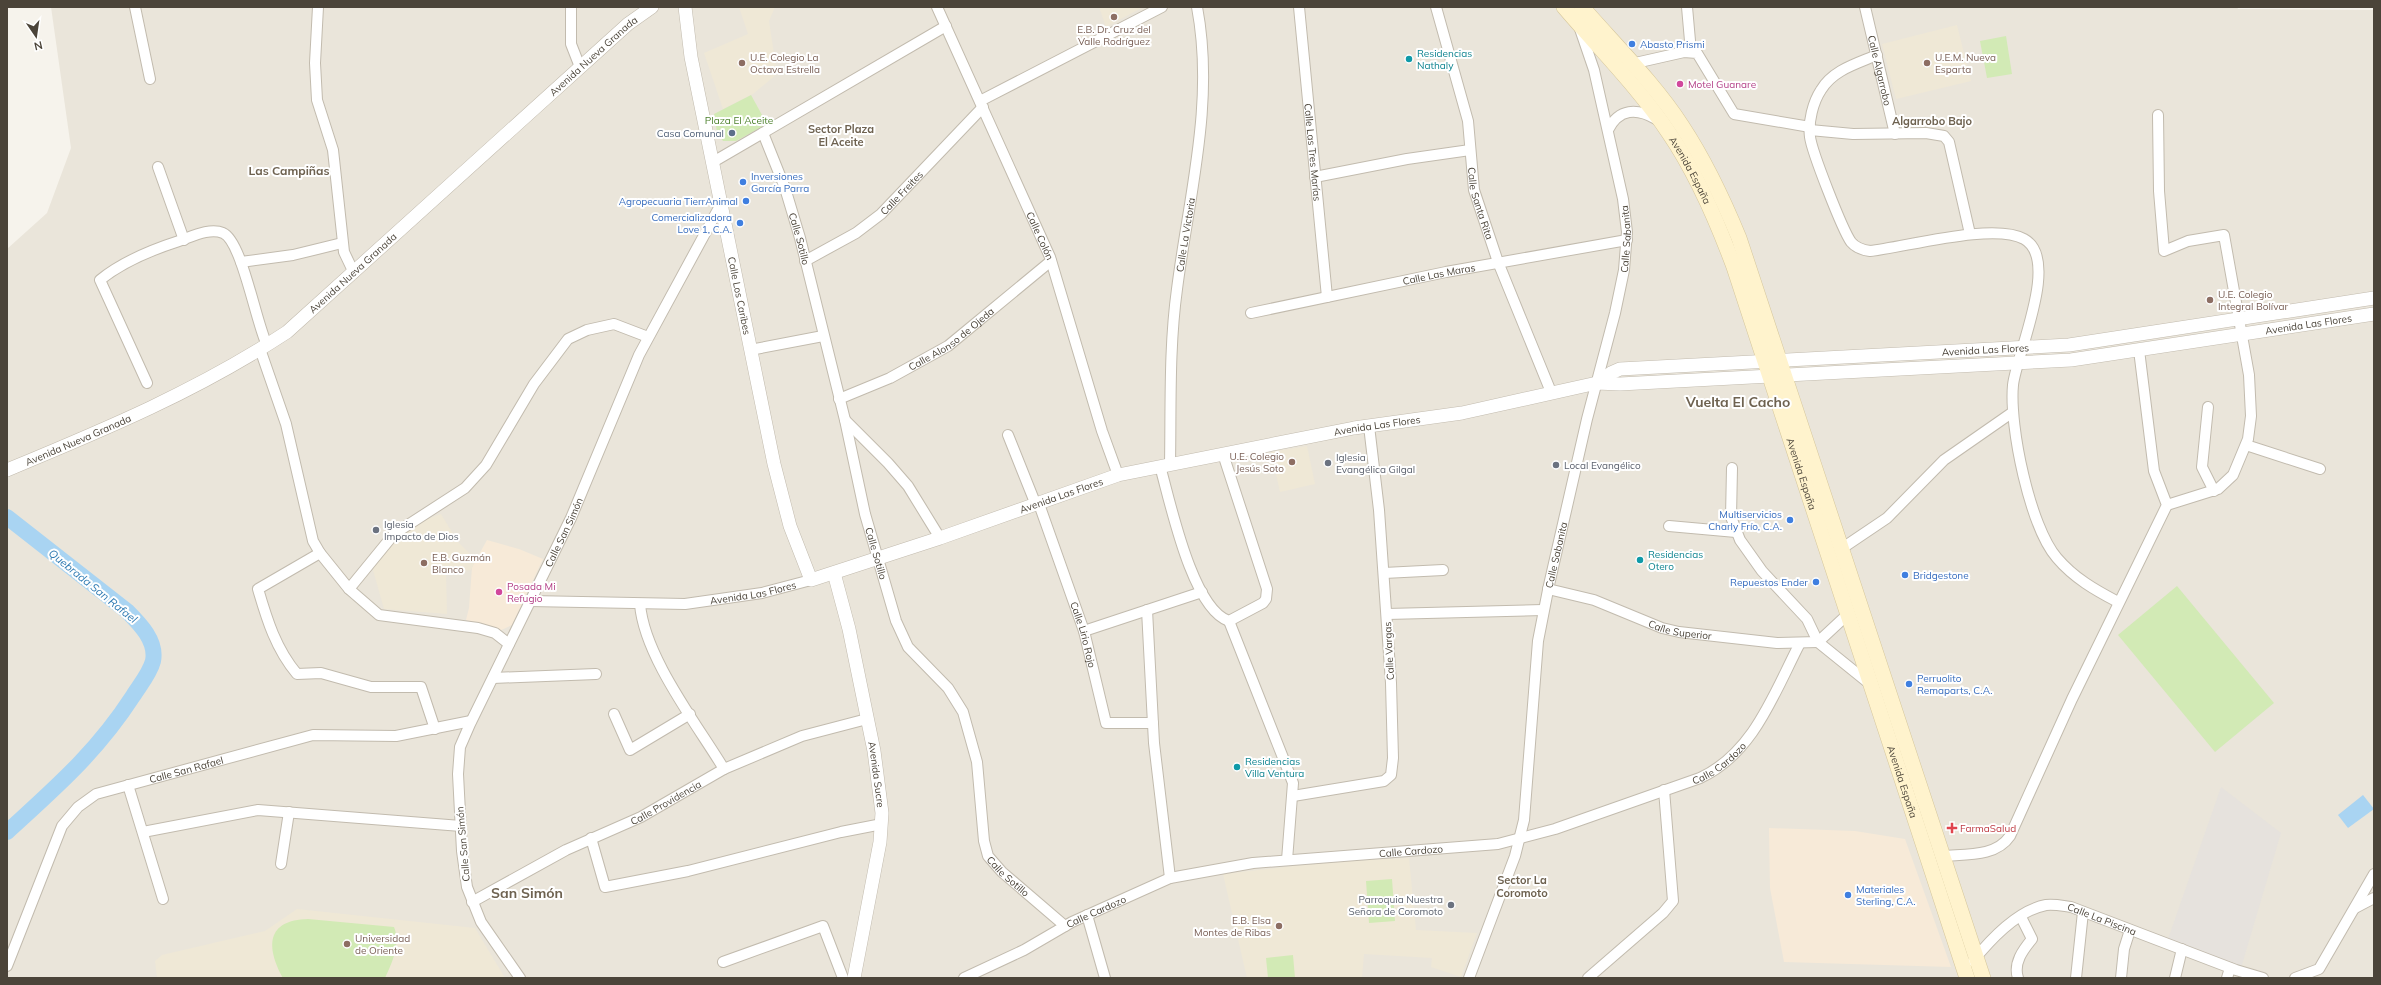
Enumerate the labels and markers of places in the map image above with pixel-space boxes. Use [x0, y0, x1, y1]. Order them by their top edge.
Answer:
marker: E.B. Dr. Cruz del Valle Rodríguez [1109, 12, 1119, 22]
place label: E.B. Dr. Cruz del Valle Rodríguez [1077, 23, 1151, 48]
place label: Abasto Prismi [1640, 38, 1705, 51]
marker: Abasto Prismi [1627, 39, 1637, 49]
place label: Residencias Nathaly [1417, 47, 1472, 72]
place label: U.E. Colegio La Octava Estrella [750, 51, 820, 76]
place label: U.E.M. Nueva Esparta [1935, 51, 1996, 76]
marker: Residencias Nathaly [1404, 54, 1414, 64]
marker: U.E. Colegio La Octava Estrella [737, 58, 747, 68]
marker: U.E.M. Nueva Esparta [1922, 58, 1932, 68]
place label: Motel Guanare [1688, 78, 1756, 91]
marker: Motel Guanare [1675, 79, 1685, 89]
place label: Casa Comunal [657, 127, 724, 140]
marker: Casa Comunal [727, 128, 737, 138]
place label: Inversiones García Parra [751, 170, 809, 195]
marker: Inversiones García Parra [738, 177, 748, 187]
place label: Agropecuaria TierrAnimal [619, 195, 738, 208]
marker: Agropecuaria TierrAnimal [741, 196, 751, 206]
place label: Comercializadora Love 1, C.A. [651, 211, 732, 236]
marker: Comercializadora Love 1, C.A. [735, 218, 745, 228]
place label: U.E. Colegio Integral Bolívar [2218, 288, 2288, 313]
marker: U.E. Colegio Integral Bolívar [2205, 295, 2215, 305]
place label: U.E. Colegio Jesús Soto [1230, 450, 1284, 475]
place label: Iglesia Evangélica Gilgal [1336, 451, 1415, 476]
marker: U.E. Colegio Jesús Soto [1287, 457, 1297, 467]
marker: Iglesia Evangélica Gilgal [1323, 458, 1333, 468]
place label: Local Evangélico [1564, 459, 1641, 472]
marker: Local Evangélico [1551, 460, 1561, 470]
place label: Multiservicios Charly Frío, C.A. [1708, 508, 1782, 533]
marker: Multiservicios Charly Frío, C.A. [1785, 515, 1795, 525]
place label: Iglesia Impacto de Dios [384, 518, 459, 543]
marker: Iglesia Impacto de Dios [371, 525, 381, 535]
place label: Residencias Otero [1648, 548, 1703, 573]
place label: E.B. Guzmán Blanco [432, 551, 491, 576]
marker: Residencias Otero [1635, 555, 1645, 565]
marker: E.B. Guzmán Blanco [419, 558, 429, 568]
place label: Bridgestone [1913, 569, 1969, 582]
marker: Bridgestone [1900, 570, 1910, 580]
place label: Repuestos Ender [1730, 576, 1808, 589]
marker: Repuestos Ender [1811, 577, 1821, 587]
place label: Posada Mi Refugio [507, 580, 556, 605]
marker: Posada Mi Refugio [494, 587, 504, 597]
place label: Perruolito Remaparts, C.A. [1917, 672, 1992, 697]
marker: Perruolito Remaparts, C.A. [1904, 679, 1914, 689]
place label: Residencias Villa Ventura [1245, 755, 1304, 780]
marker: Residencias Villa Ventura [1232, 762, 1242, 772]
place label: FarmaSalud [1960, 822, 2016, 835]
marker: FarmaSalud [1947, 823, 1957, 833]
place label: Materiales Sterling, C.A. [1856, 883, 1916, 908]
marker: Materiales Sterling, C.A. [1843, 890, 1853, 900]
place label: Parroquia Nuestra Señora de Coromoto [1348, 893, 1443, 918]
marker: Parroquia Nuestra Señora de Coromoto [1446, 900, 1456, 910]
place label: E.B. Elsa Montes de Ribas [1194, 914, 1271, 939]
marker: E.B. Elsa Montes de Ribas [1274, 921, 1284, 931]
place label: Universidad de Oriente [355, 932, 410, 957]
marker: Universidad de Oriente [342, 939, 352, 949]

